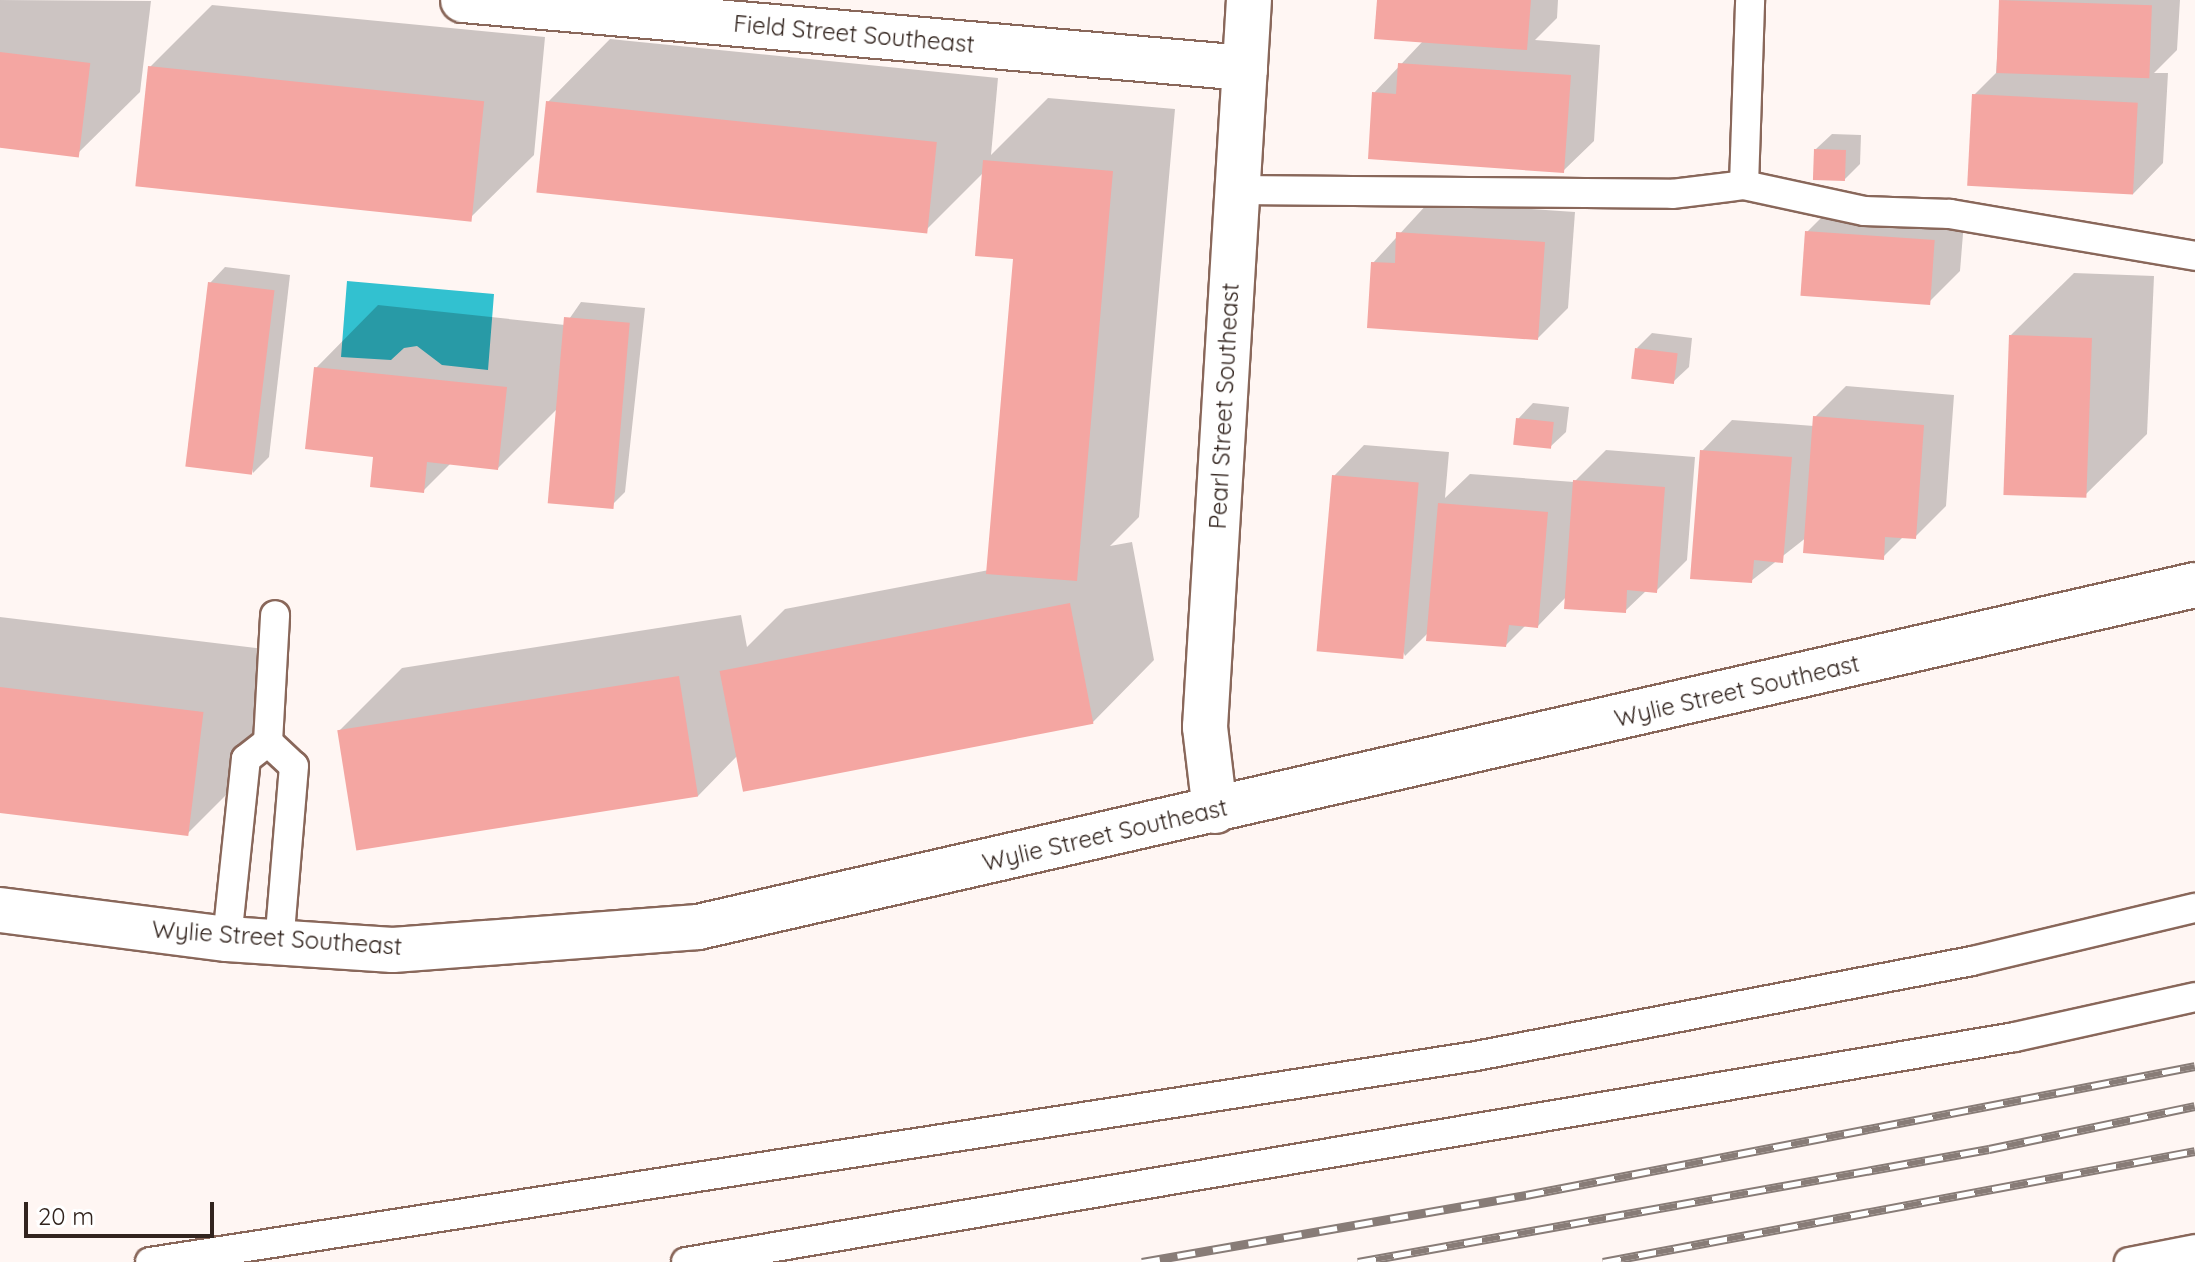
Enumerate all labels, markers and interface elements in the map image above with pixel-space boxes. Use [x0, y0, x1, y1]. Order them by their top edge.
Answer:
street label: Field Street Southeast [732, 9, 976, 59]
street label: Pearl Street Southeast [1203, 282, 1245, 530]
street label: Wylie Street Southeast [1612, 649, 1862, 733]
street label: Wylie Street Southeast [980, 793, 1230, 877]
street label: Wylie Street Southeast [151, 915, 403, 961]
scale bar [28, 1186, 218, 1236]
text: 20 m [38, 1201, 94, 1231]

